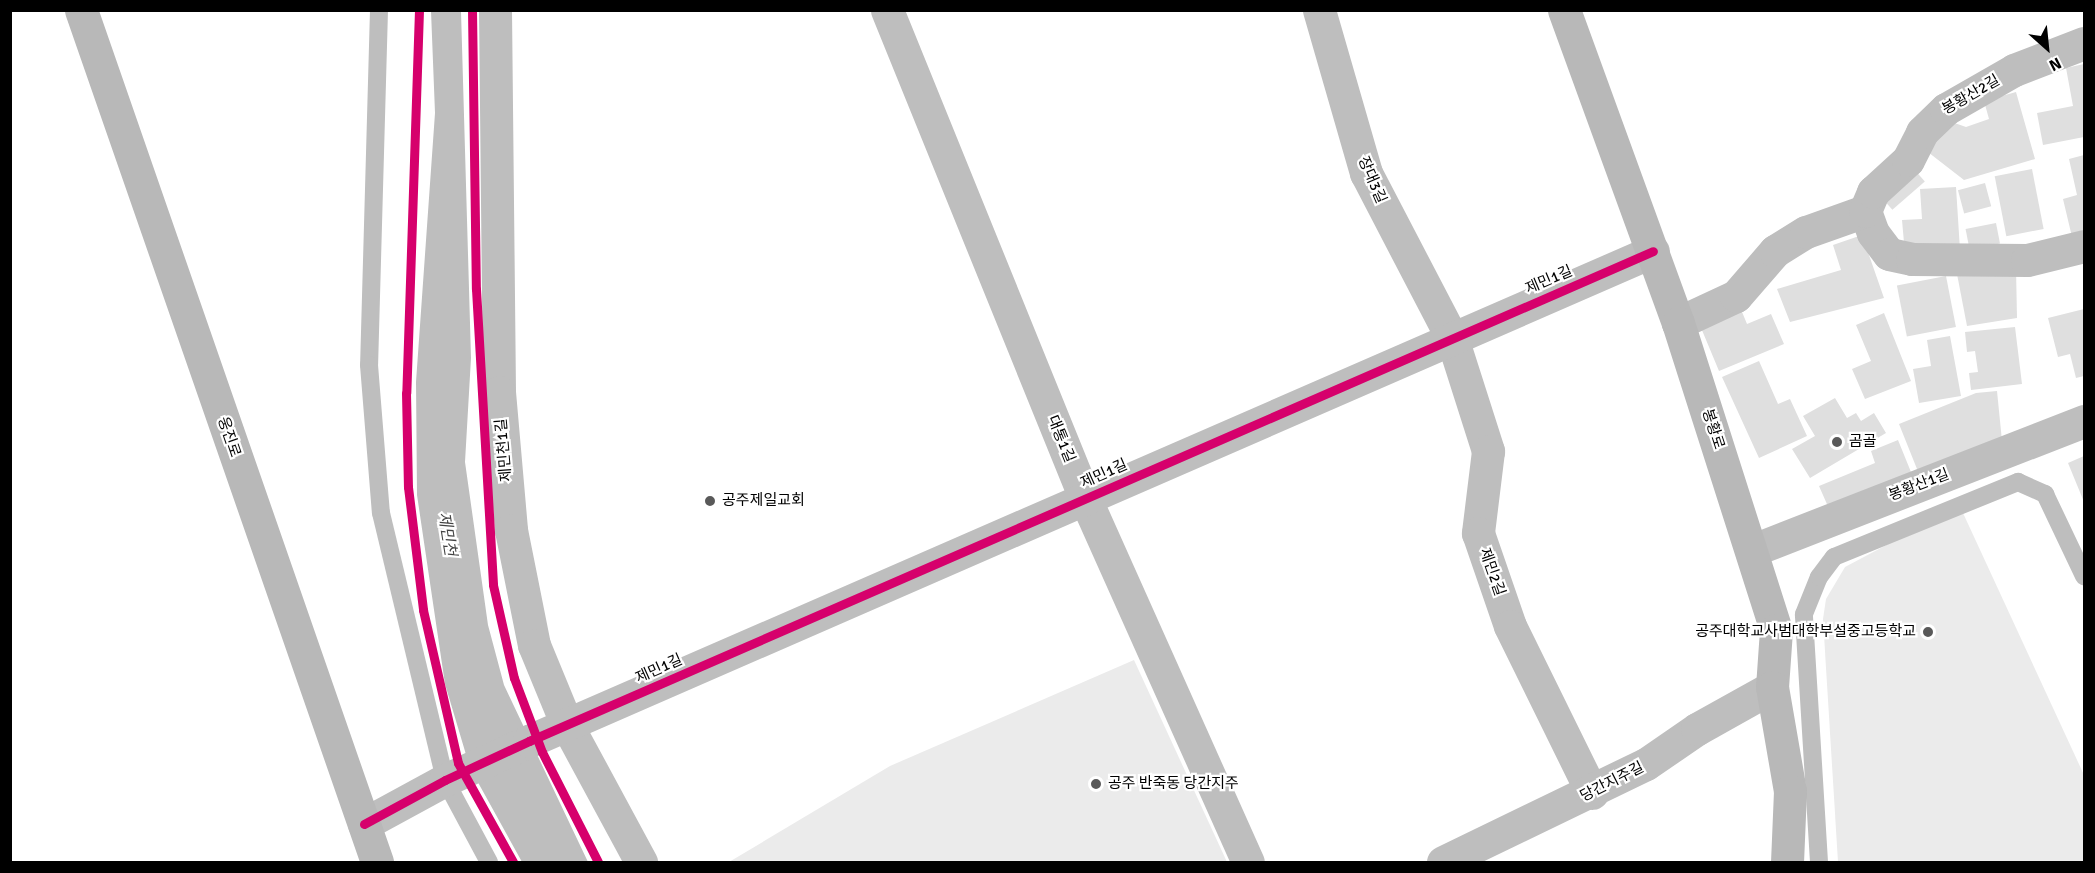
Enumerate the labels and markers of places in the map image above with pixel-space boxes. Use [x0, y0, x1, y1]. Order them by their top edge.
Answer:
place label: 곰골 [1849, 433, 1877, 451]
marker: 곰골 [1830, 435, 1844, 449]
place label: 공주제일교회 [722, 492, 805, 510]
marker: 공주제일교회 [703, 494, 717, 508]
place label: 공주대학교사범대학부설중고등학교 [1695, 623, 1916, 641]
marker: 공주대학교사범대학부설중고등학교 [1921, 625, 1935, 639]
place label: 공주 반죽동 당간지주 [1108, 775, 1239, 793]
marker: 공주 반죽동 당간지주 [1089, 777, 1103, 791]

